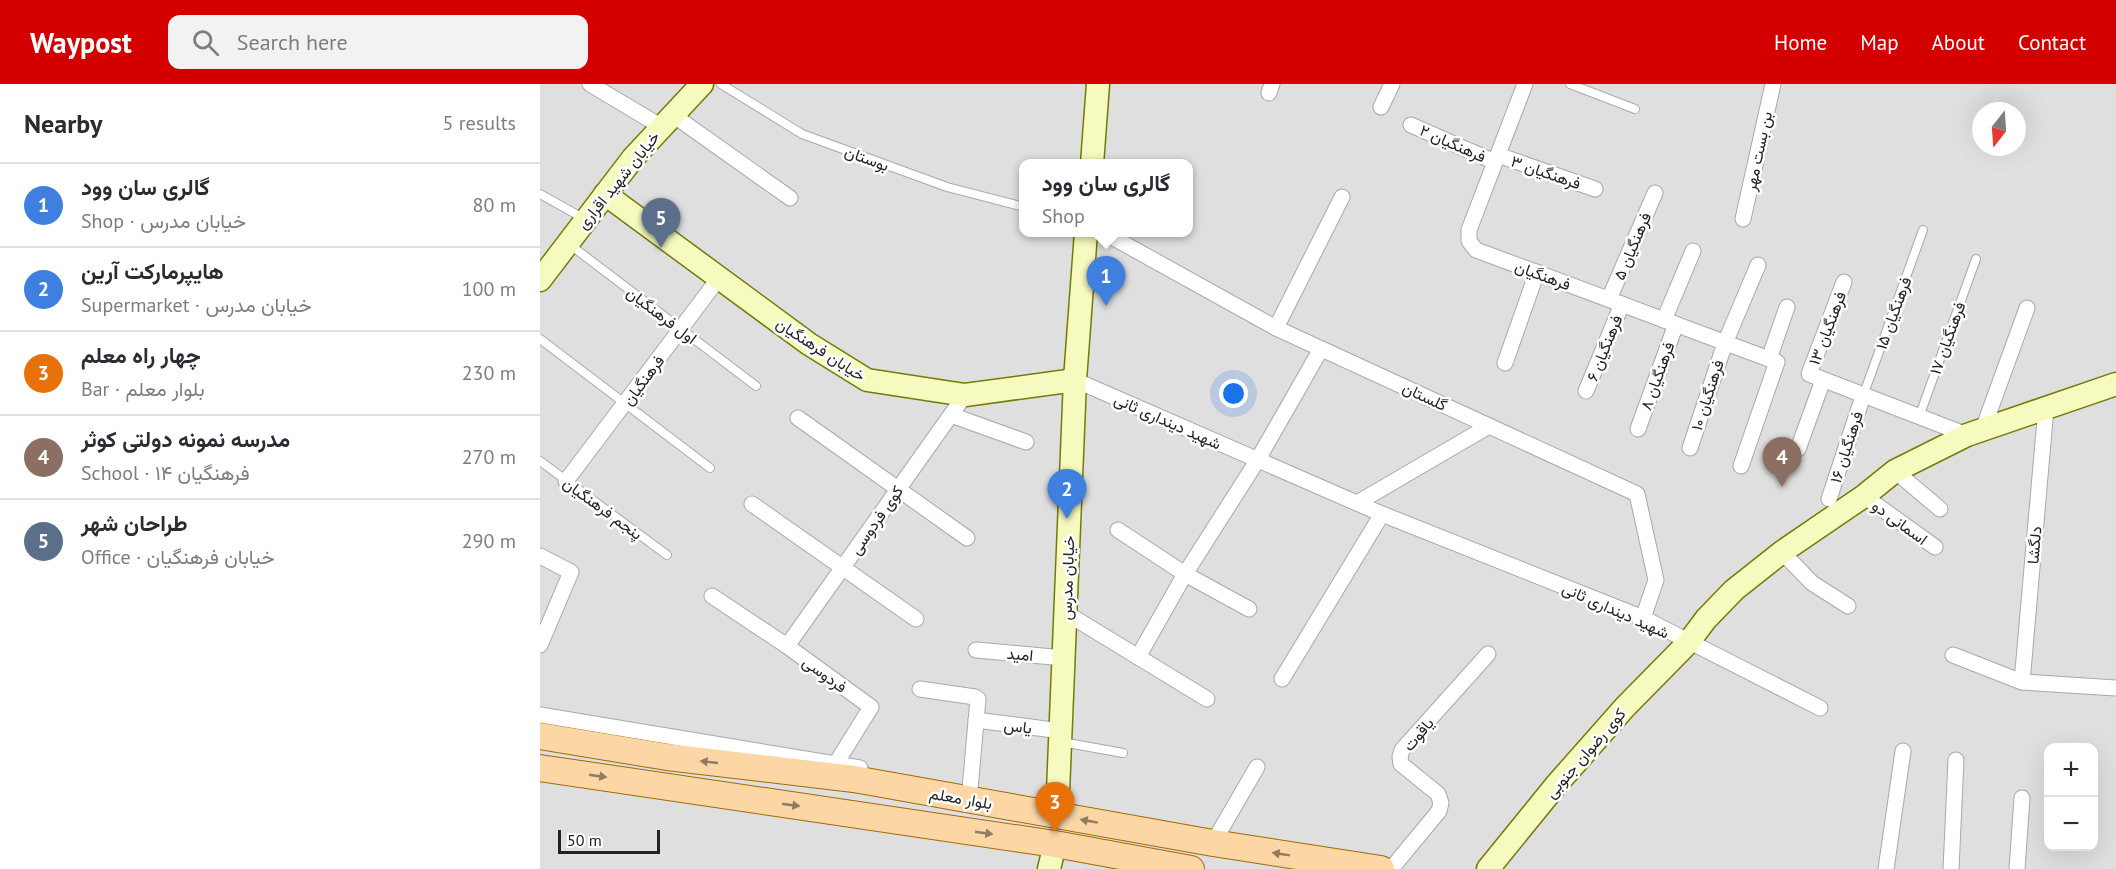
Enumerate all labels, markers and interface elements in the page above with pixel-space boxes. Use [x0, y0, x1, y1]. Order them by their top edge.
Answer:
search box [168, 15, 588, 69]
text: Waypost [30, 24, 132, 61]
icon: search [189, 26, 222, 59]
text: Search here [237, 28, 348, 56]
text: Home [1774, 29, 1827, 56]
text: Map [1860, 29, 1899, 56]
text: About [1932, 29, 1985, 56]
text: Contact [2018, 29, 2086, 56]
north arrow [1972, 102, 2026, 156]
text: Nearby [24, 107, 102, 140]
text: 5 results [443, 110, 516, 136]
street label: بن بست مهر [1740, 110, 1777, 194]
street label: فرهنگیان ۲ [1416, 120, 1489, 167]
street label: خیابان شهید اقراری [572, 127, 665, 234]
street label: بوستان [842, 141, 892, 176]
street label: فرهنگیان ۳ [1508, 151, 1584, 194]
popup [1019, 159, 1193, 237]
text: گالری سان وود [1042, 169, 1170, 197]
text: گالری سان وود [81, 173, 210, 201]
text: 1 [38, 192, 49, 218]
text: 80 m [473, 192, 516, 218]
pin: 5 [642, 198, 680, 248]
text: Shop [1042, 203, 1085, 229]
text: Shop · خیابان مدرس [81, 208, 246, 234]
street label: فرهنگیان ۵ [1609, 209, 1656, 283]
pin: 1 [1086, 256, 1126, 306]
street label: فرهنگیان [1512, 256, 1574, 295]
text: هایپرمارکت آرین [81, 257, 224, 285]
street label: فرهنگیان ۱۵ [1871, 274, 1916, 353]
text: 2 [38, 276, 49, 302]
text: 100 m [462, 276, 516, 302]
street label: اول فرهنگیان [622, 282, 701, 349]
street label: فرهنگیان ۱۳ [1804, 288, 1851, 368]
text: Supermarket · خیابان مدرس [81, 292, 312, 318]
street label: فرهنگیان ۱۷ [1925, 299, 1970, 377]
street label: فرهنگیان ۶ [1582, 312, 1627, 384]
street label: خیابان فرهنگیان [772, 313, 870, 386]
street label: فرهنگیان ۸ [1635, 339, 1680, 413]
text: چهار راه معلم [81, 341, 201, 369]
street label: فرهنگیان [618, 351, 669, 410]
street label: فرهنگیان ۱۰ [1686, 357, 1729, 433]
text: 3 [38, 360, 49, 386]
text: 230 m [462, 360, 516, 386]
text: Bar · بلوار معلم [81, 376, 205, 402]
street label: گلستان [1400, 377, 1450, 415]
your location [1219, 379, 1248, 408]
street label: شهید دینداری ثانی [1111, 388, 1225, 454]
street label: فرهنگیان ۱۶ [1825, 409, 1868, 486]
text: مدرسه نمونه دولتی کوثر [81, 425, 290, 453]
pin: 4 [1762, 438, 1802, 487]
text: 4 [38, 444, 49, 470]
text: 270 m [462, 444, 516, 470]
text: School · فرهنگیان ۱۴ [81, 460, 250, 486]
pin: 2 [1048, 470, 1086, 519]
street label: پنجم فرهنگیان [558, 472, 647, 545]
street label: کوی فردوسی [845, 482, 908, 559]
street label: اسمانی دو [1868, 495, 1932, 550]
text: طراحان شهر [81, 509, 188, 537]
street label: دلگشا [2022, 525, 2046, 565]
text: 5 [38, 528, 49, 554]
text: 290 m [462, 528, 516, 554]
street label: خیابان مدرس [1056, 535, 1079, 621]
text: Office · خیابان فرهنگیان [81, 544, 275, 570]
street label: شهید دینداری ثانی [1559, 577, 1673, 643]
street label: امید [1006, 643, 1034, 665]
street label: فردوسی [798, 651, 851, 698]
street label: کوی رضوان جنوبی [1540, 704, 1630, 803]
street label: یاقوت [1398, 713, 1439, 755]
street label: یاس [1003, 714, 1033, 739]
map controls [2044, 743, 2098, 851]
button: + [2044, 743, 2098, 797]
one-way arrow [700, 757, 719, 767]
one-way arrow [588, 772, 607, 781]
pin: 3 [1036, 782, 1074, 832]
street label: بلوار معلم [928, 783, 994, 814]
button: − [2044, 797, 2098, 851]
one-way arrow [781, 801, 800, 810]
one-way arrow [1079, 817, 1098, 826]
scale bar [558, 827, 660, 854]
one-way arrow [974, 829, 993, 838]
text: 50 m [567, 830, 602, 850]
one-way arrow [1272, 850, 1291, 859]

